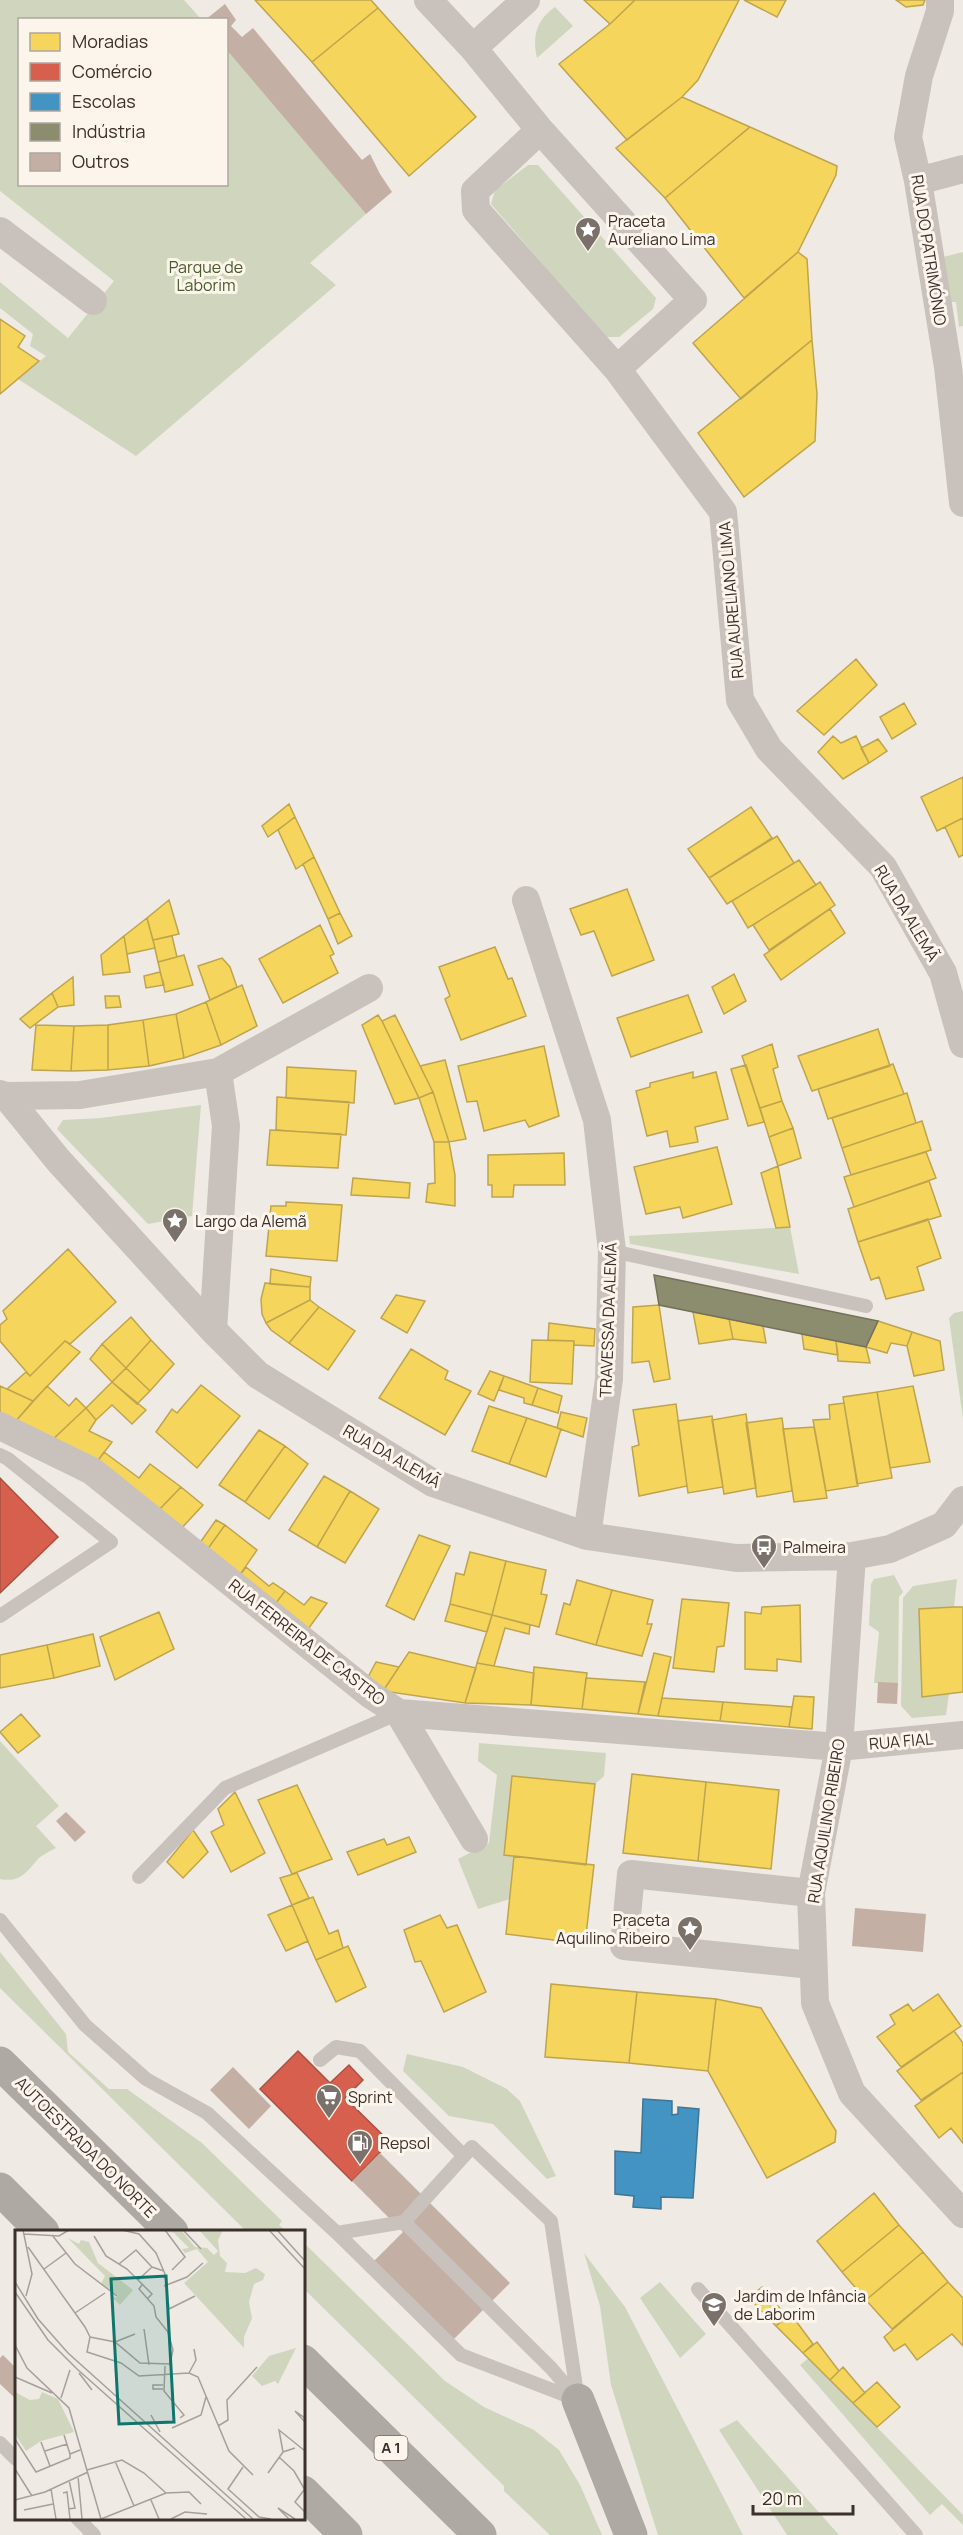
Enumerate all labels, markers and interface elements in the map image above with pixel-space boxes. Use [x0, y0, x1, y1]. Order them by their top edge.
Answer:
legend [18, 18, 228, 186]
text: Moradias [72, 29, 148, 53]
text: Comércio [72, 59, 152, 83]
text: Escolas [72, 89, 136, 113]
text: Indústria [72, 119, 146, 143]
text: Outros [72, 149, 129, 173]
street label: RUA DO PATRIMÓNIO [906, 173, 952, 327]
place label: Praceta Aureliano Lima [608, 210, 715, 250]
place icon: Praceta Aureliano Lima [573, 215, 603, 253]
park label: Parque de Laborim [169, 256, 243, 296]
street label: RUA AURELIANO LIMA [713, 520, 749, 680]
street label: RUA DA ALEMÃ [870, 861, 944, 965]
place icon: Largo da Alemã [160, 1206, 190, 1244]
place label: Largo da Alemã [195, 1210, 307, 1232]
street label: TRAVESSA DA ALEMÃ [594, 1242, 622, 1398]
street label: RUA DA ALEMÃ [339, 1419, 445, 1493]
bus stop icon: Palmeira [749, 1532, 779, 1570]
place label: Palmeira [783, 1536, 846, 1558]
street label: RUA FERREIRA DE CASTRO [224, 1574, 390, 1710]
street label: RUA FIAL [868, 1727, 934, 1755]
street label: RUA AQUILINO RIBEIRO [802, 1737, 850, 1905]
place label: Praceta Aquilino Ribeiro [556, 1909, 670, 1949]
place icon: Praceta Aquilino Ribeiro [675, 1914, 705, 1952]
street label: AUTOESTRADA DO NORTE [11, 2072, 161, 2222]
supermarket icon: Sprint [314, 2082, 344, 2120]
place label: Sprint [348, 2086, 393, 2108]
fuel station icon: Repsol [345, 2128, 375, 2166]
place label: Repsol [380, 2132, 430, 2154]
inset map [15, 2230, 304, 2520]
place label: Jardim de Infância de Laborim [734, 2285, 866, 2325]
school or university icon: Jardim de Infância de Laborim [699, 2290, 729, 2328]
road number: A 1 [374, 2436, 408, 2460]
scale bar [753, 2478, 854, 2516]
text: 20 m [762, 2486, 802, 2510]

